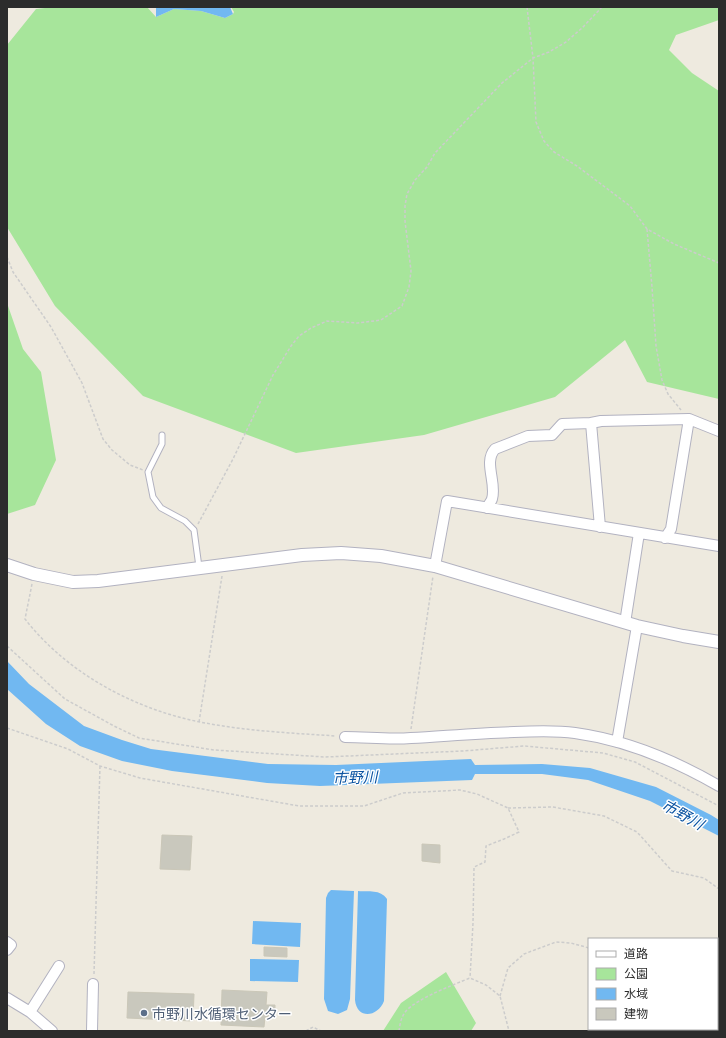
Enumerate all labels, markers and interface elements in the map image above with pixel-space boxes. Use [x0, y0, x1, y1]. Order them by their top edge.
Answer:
water label: 市野川 [332, 767, 380, 787]
water label: 市野川 [659, 795, 709, 834]
legend [588, 938, 718, 1030]
text: 道路 [624, 946, 648, 960]
text: 公園 [624, 966, 648, 980]
text: 水域 [624, 986, 648, 1000]
place label: 市野川水循環センター [152, 1005, 292, 1022]
text: 建物 [624, 1006, 648, 1020]
marker: 市野川水循環センター [139, 1008, 149, 1018]

